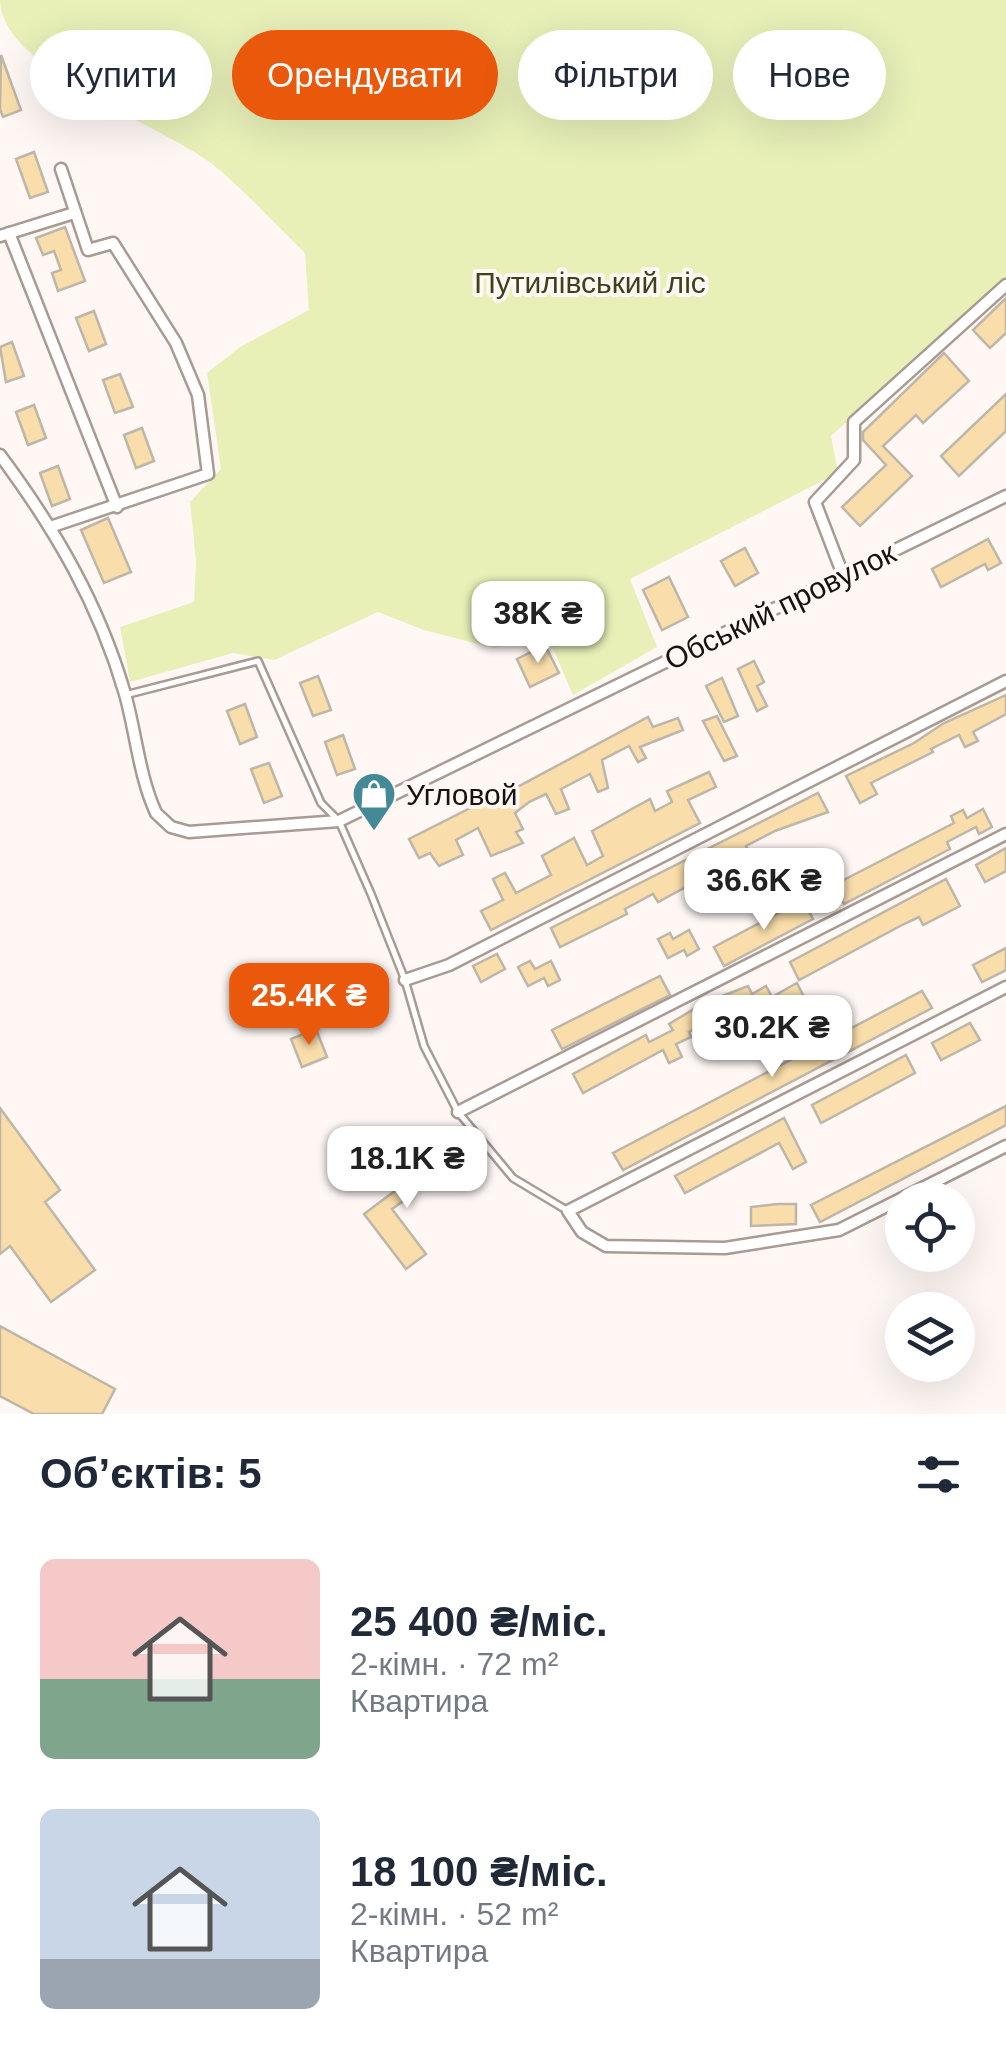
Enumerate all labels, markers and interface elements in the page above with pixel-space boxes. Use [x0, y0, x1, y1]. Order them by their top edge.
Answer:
chip: Купити [30, 30, 212, 120]
chip: Орендувати [232, 30, 498, 120]
chip: Фільтри [518, 30, 713, 120]
chip: Нове [733, 30, 886, 120]
park label: Путилівський ліс [474, 266, 706, 299]
street label: Обський провулок [659, 535, 902, 676]
pin: 38K ₴ [468, 581, 608, 666]
text: 38K ₴ [494, 595, 582, 631]
shop icon: Угловой [351, 771, 397, 832]
place label: Угловой [406, 778, 518, 811]
pin: 36.6K ₴ [672, 848, 856, 933]
text: 36.6K ₴ [706, 862, 822, 898]
pin: 25.4K ₴ [217, 963, 401, 1048]
text: 25.4K ₴ [251, 977, 367, 1013]
pin: 30.2K ₴ [680, 995, 864, 1080]
text: 30.2K ₴ [714, 1009, 830, 1045]
pin: 18.1K ₴ [315, 1126, 499, 1211]
text: 18.1K ₴ [349, 1140, 465, 1176]
map controls [885, 1182, 975, 1382]
button: locate [885, 1182, 975, 1272]
button: layers [885, 1292, 975, 1382]
icon: filters [911, 1447, 966, 1502]
text: Об’єктів: 5 [40, 1450, 262, 1497]
text: 25 400 ₴/міс. [350, 1598, 608, 1645]
icon: home [120, 1599, 240, 1719]
text: 2-кімн. · 72 m² [350, 1646, 558, 1682]
text: Квартира [350, 1683, 488, 1719]
text: 18 100 ₴/міс. [350, 1848, 608, 1895]
icon: home [120, 1849, 240, 1969]
text: 2-кімн. · 52 m² [350, 1896, 558, 1932]
text: Квартира [350, 1933, 488, 1969]

